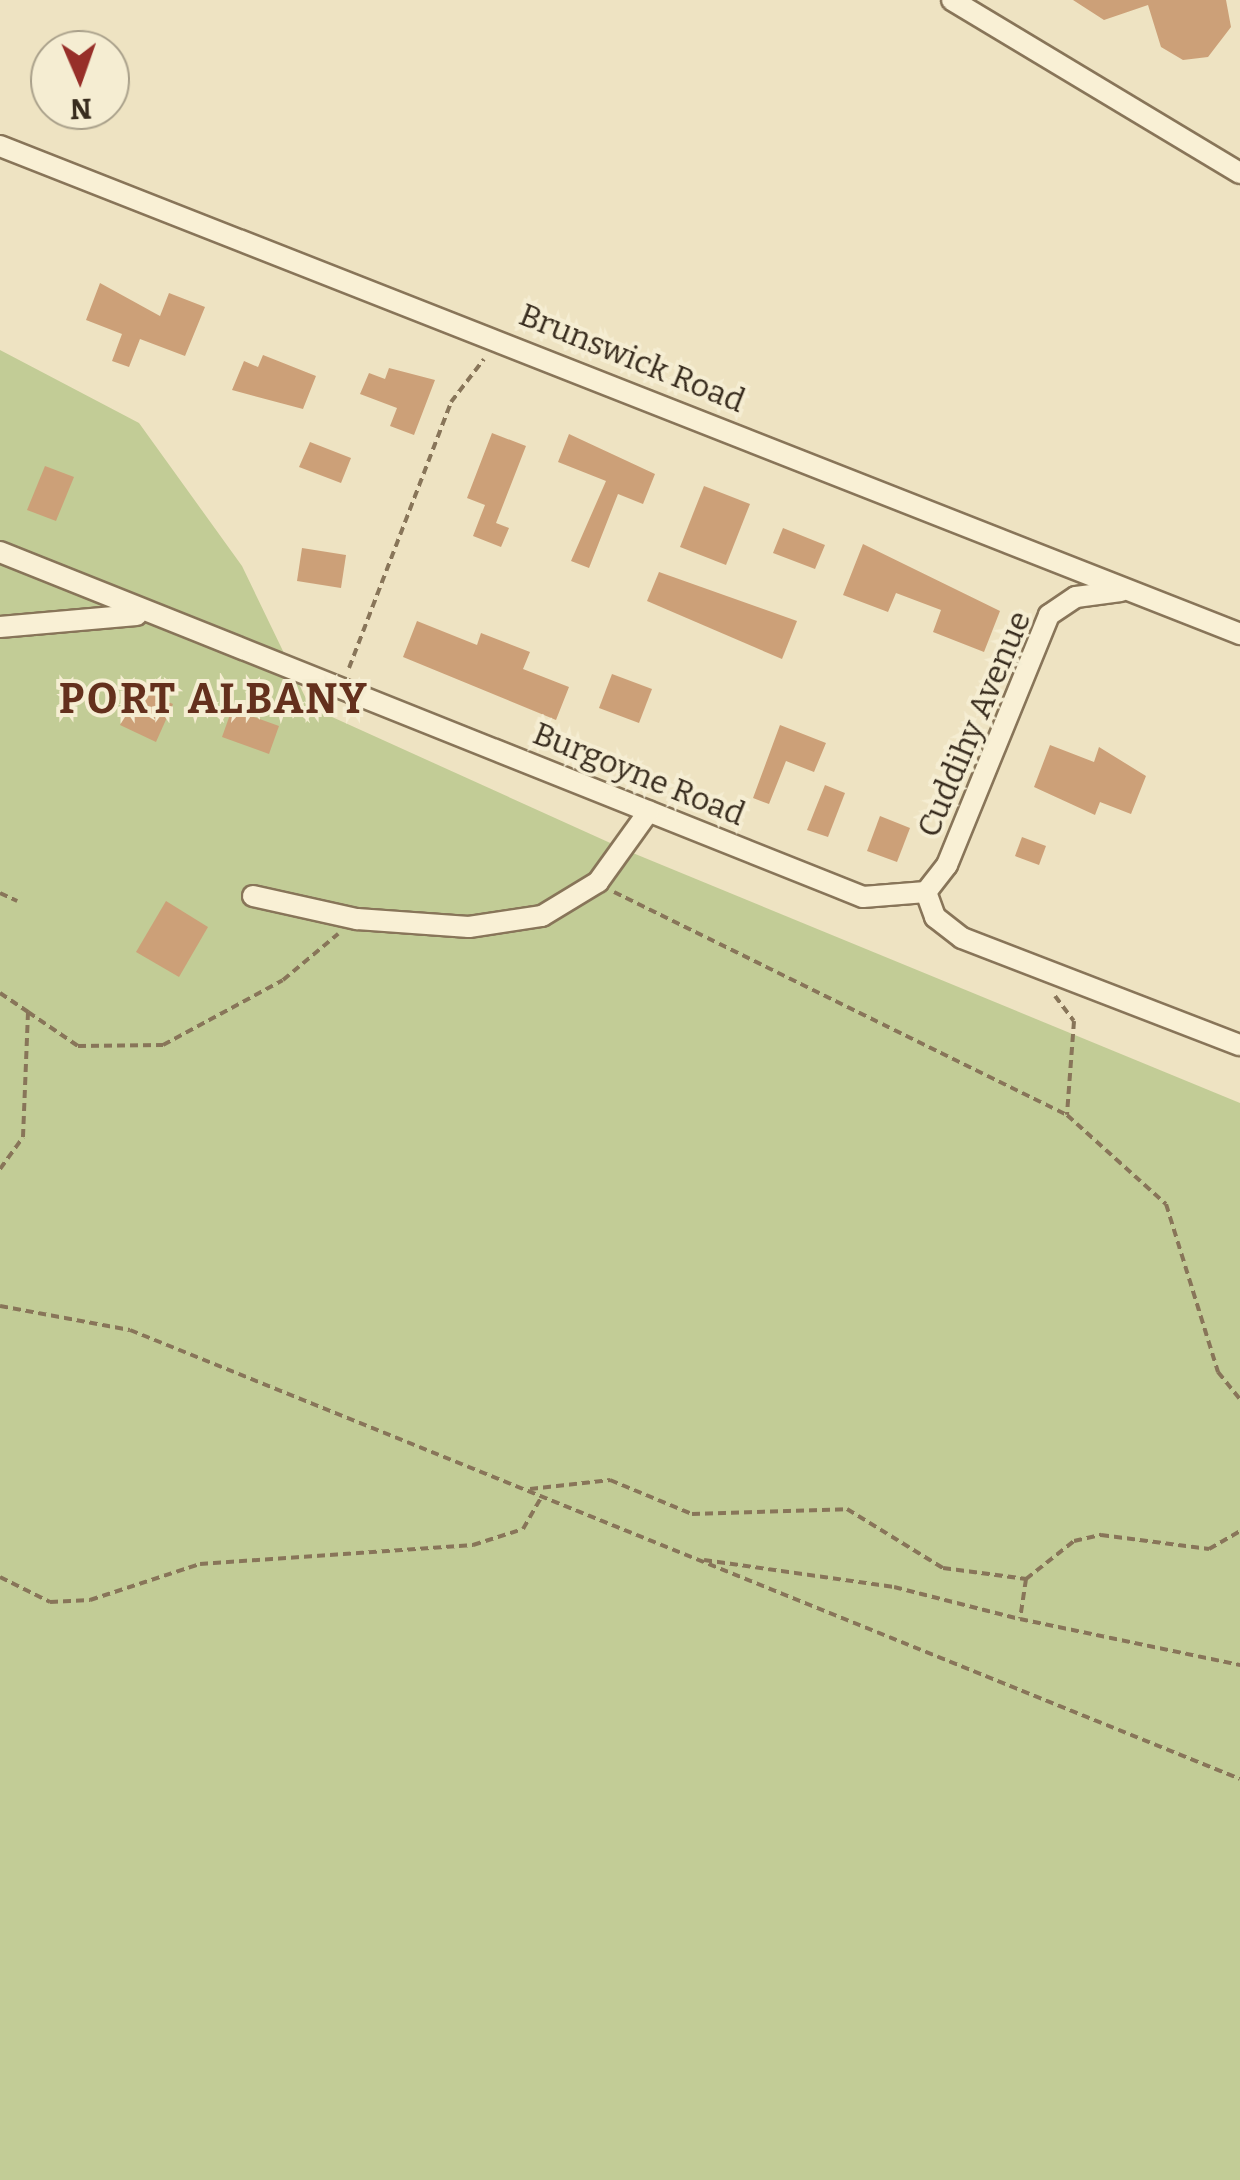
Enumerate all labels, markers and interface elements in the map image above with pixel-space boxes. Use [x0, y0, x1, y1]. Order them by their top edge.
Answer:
north arrow [30, 30, 130, 130]
text: N [70, 92, 92, 125]
street label: Brunswick Road [514, 295, 750, 421]
street label: Cuddihy Avenue [909, 605, 1039, 843]
district label: PORT ALBANY [59, 674, 369, 724]
street label: Burgoyne Road [528, 714, 750, 834]

